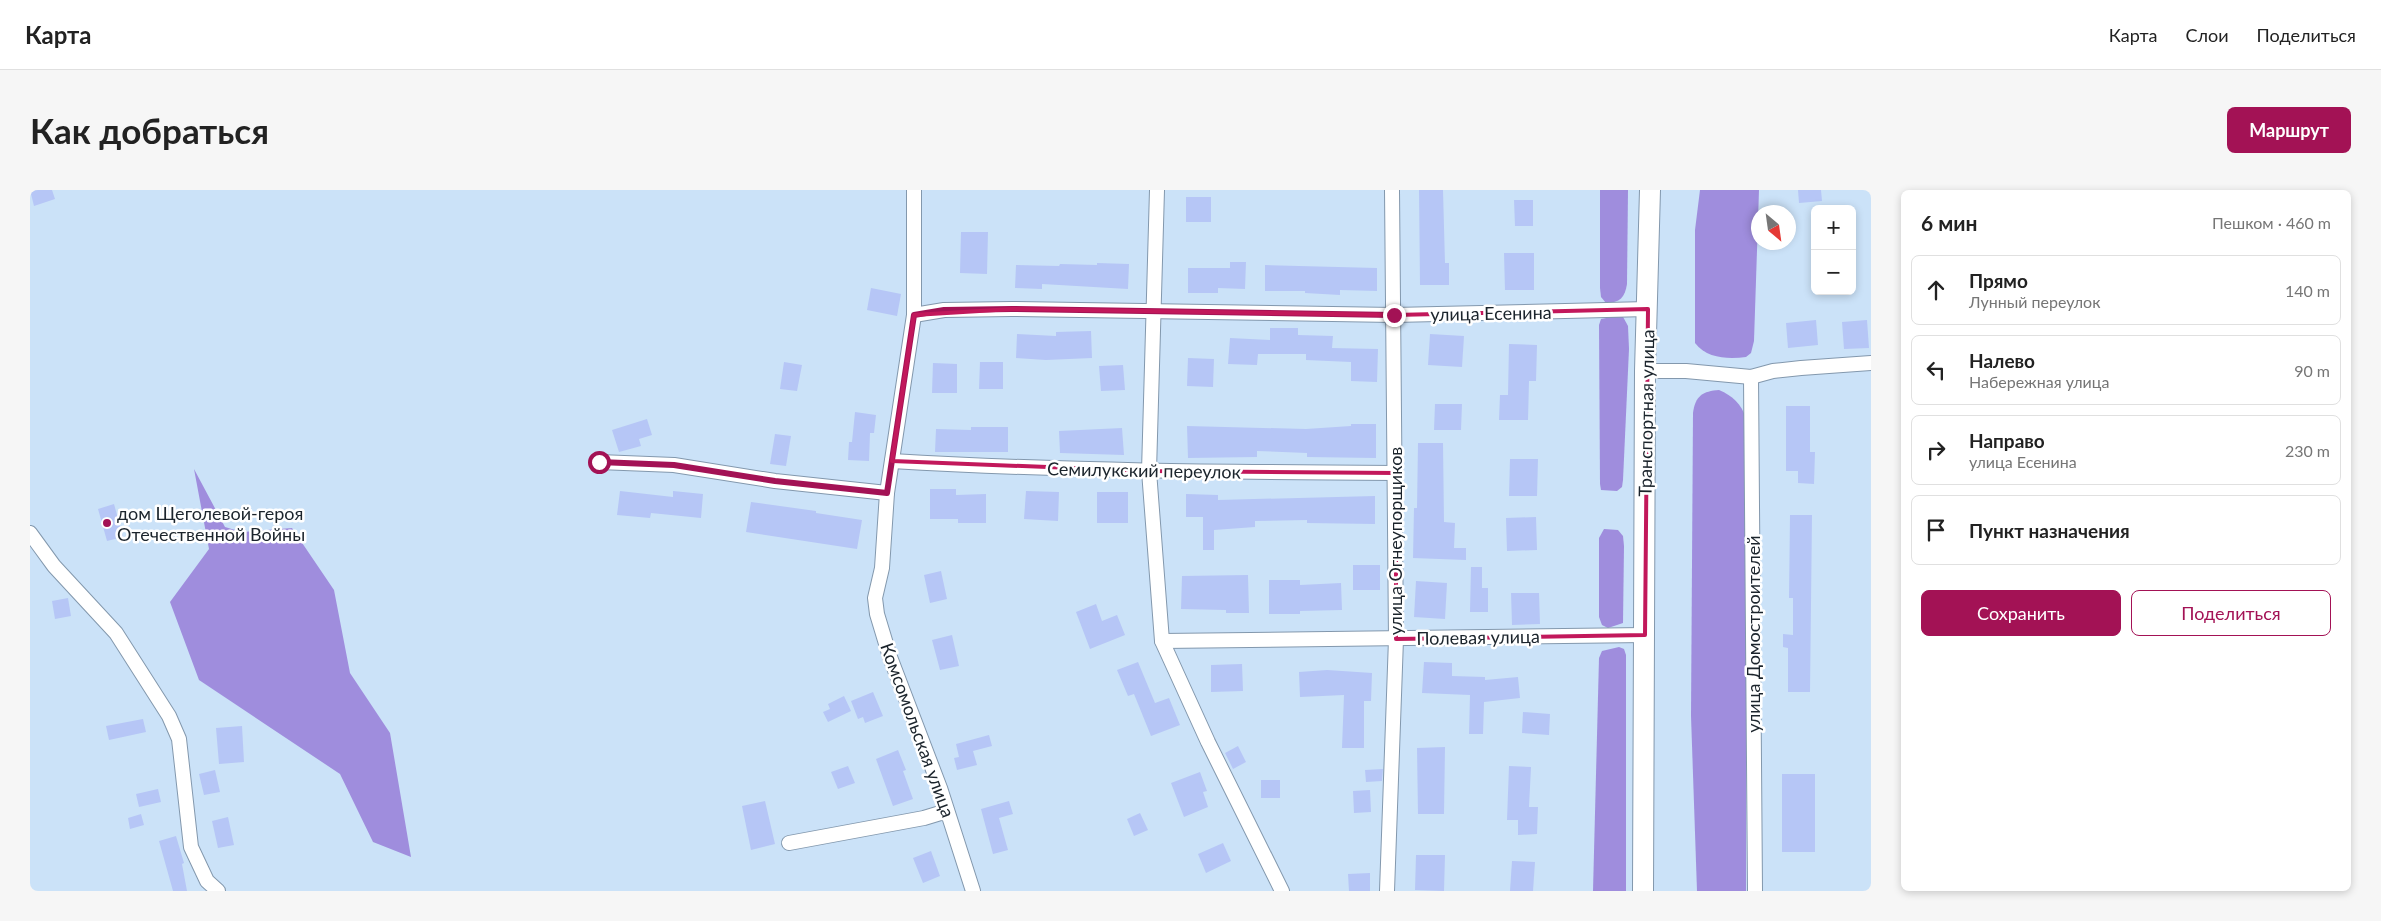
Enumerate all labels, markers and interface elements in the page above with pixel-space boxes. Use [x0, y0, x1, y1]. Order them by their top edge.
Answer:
text: Карта [25, 20, 92, 49]
text: Карта [2109, 24, 2157, 46]
text: Слои [2185, 24, 2229, 46]
text: Поделиться [2257, 24, 2356, 46]
button: Маршрут [2227, 107, 2351, 153]
text: Как добраться [30, 109, 269, 151]
north arrow [1751, 205, 1796, 250]
map controls [1811, 205, 1856, 295]
button: + [1811, 205, 1856, 250]
text: 6 мин [1921, 210, 1978, 235]
text: Пешком · 460 m [2212, 213, 2331, 232]
button: − [1811, 250, 1856, 295]
text: Прямо [1969, 269, 2028, 292]
icon: ahead [1922, 276, 1950, 304]
text: 140 m [2285, 281, 2330, 300]
text: Лунный переулок [1969, 292, 2100, 311]
street label: улица Есенина [1430, 301, 1552, 325]
route end [1383, 304, 1406, 327]
street label: Транспортная улица [1634, 329, 1658, 497]
text: Налево [1969, 349, 2035, 372]
icon: left [1922, 356, 1950, 384]
text: 90 m [2294, 361, 2330, 380]
text: Набережная улица [1969, 372, 2109, 391]
text: Направо [1969, 429, 2045, 452]
icon: right [1922, 436, 1950, 464]
text: 230 m [2285, 441, 2330, 460]
street label: улица Огнеупорщиков [1384, 447, 1406, 635]
route start [588, 451, 611, 474]
text: улица Есенина [1969, 452, 2077, 471]
street label: Семилукский переулок [1047, 457, 1242, 483]
place label: дом Щеголевой-героя Отечественной Войны [117, 502, 305, 545]
icon: arrive [1922, 516, 1950, 544]
marker: дом Щеголевой-героя Отечественной Войны [101, 517, 113, 529]
text: Пункт назначения [1969, 519, 2130, 542]
street label: улица Домостроителей [1742, 535, 1764, 733]
button: Сохранить [1921, 590, 2121, 636]
button: Поделиться [2131, 590, 2331, 636]
street label: Полевая улица [1416, 625, 1540, 649]
street label: Комсомольская улица [876, 640, 960, 820]

